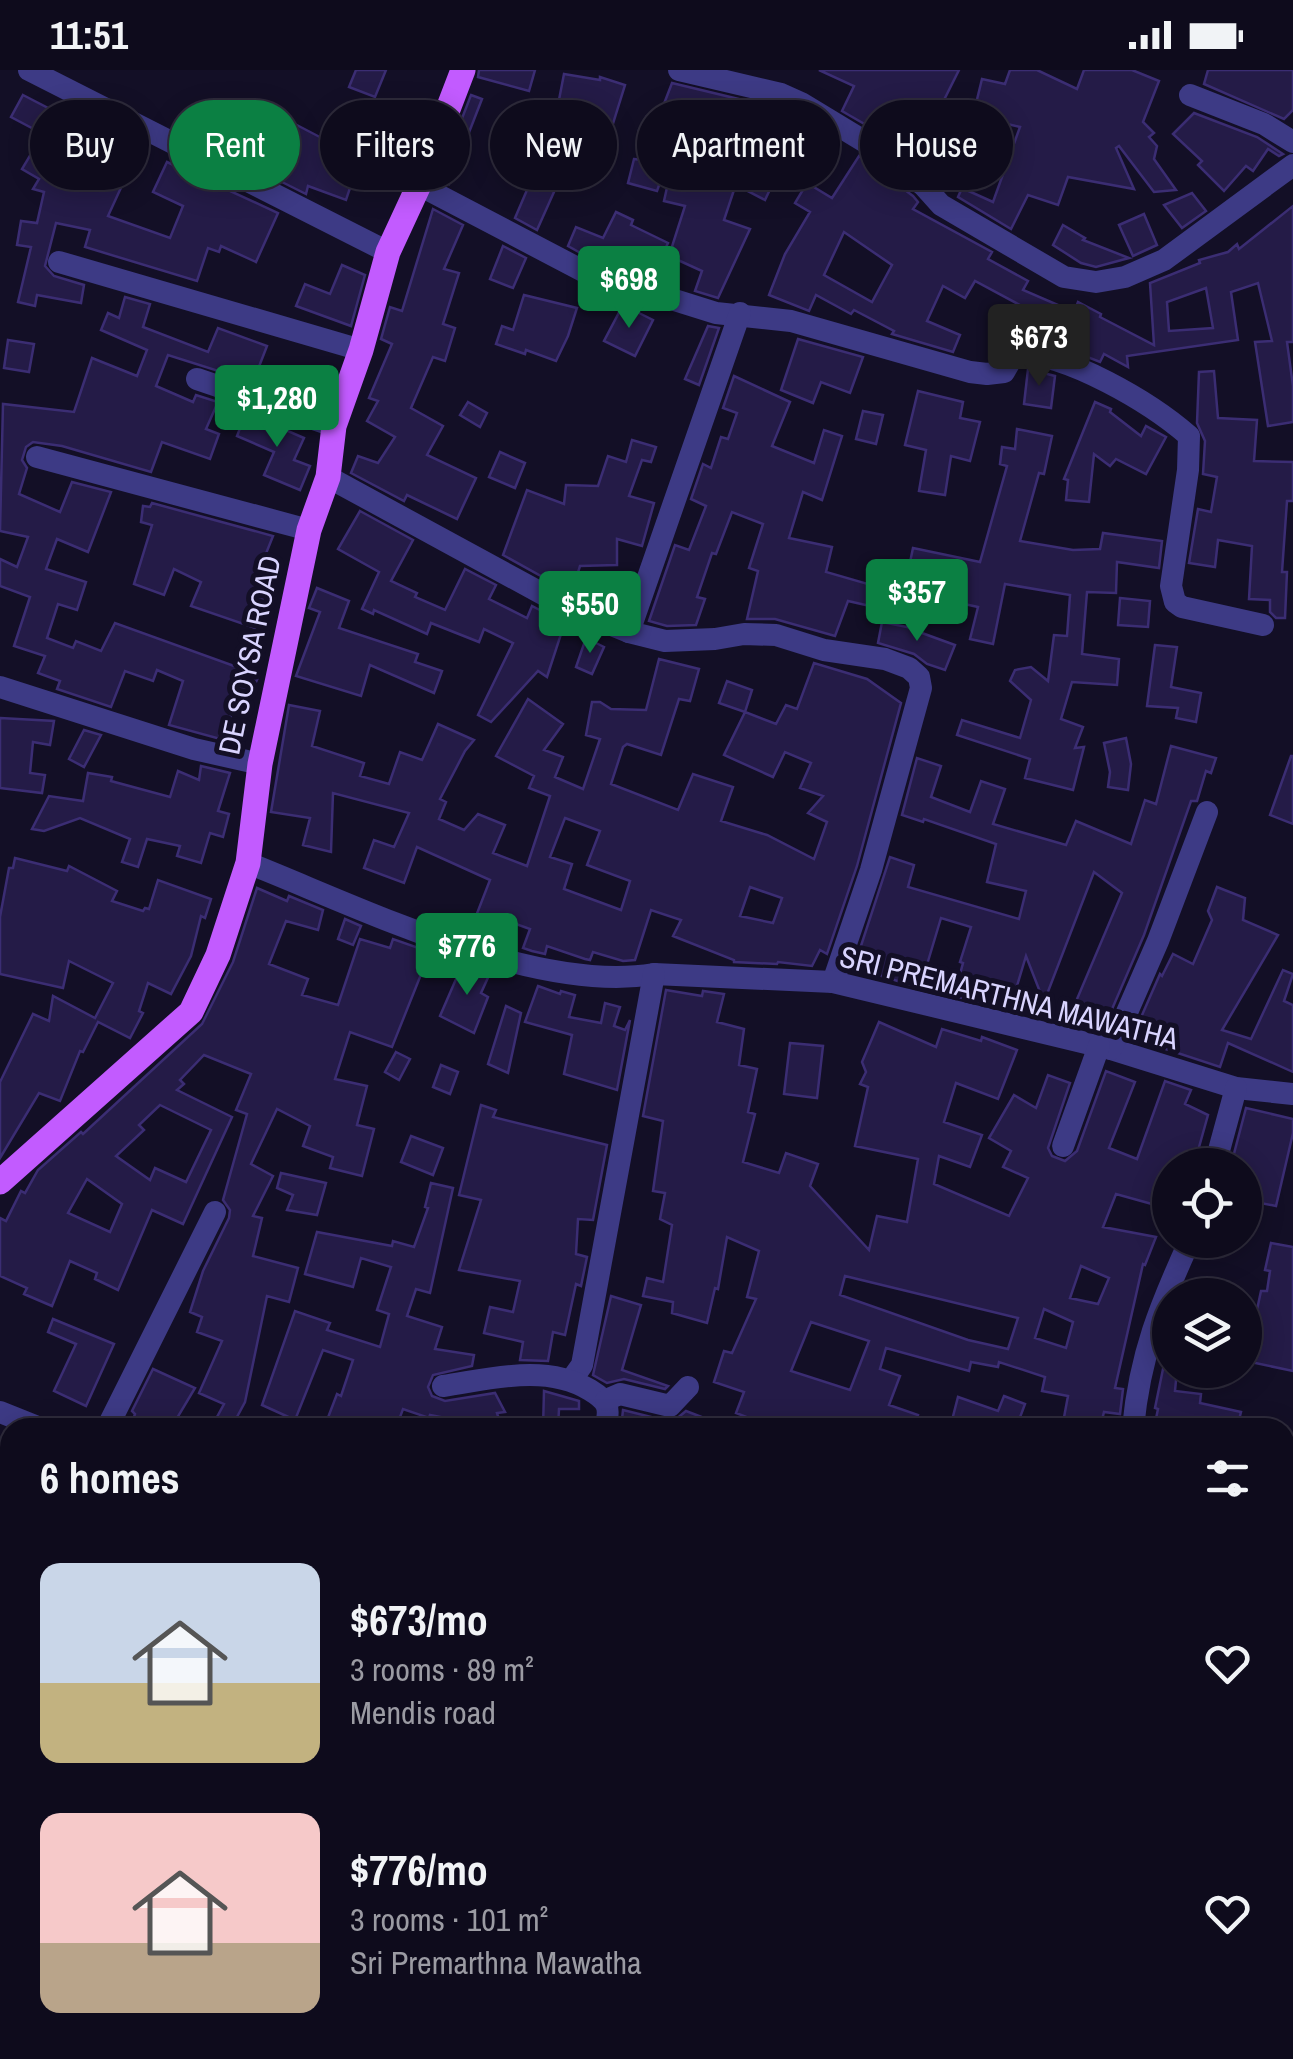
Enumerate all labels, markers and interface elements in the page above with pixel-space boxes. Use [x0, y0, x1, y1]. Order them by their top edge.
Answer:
text: 11:51 [50, 10, 128, 61]
chip: Buy [30, 100, 149, 190]
chip: Rent [169, 100, 300, 190]
chip: Filters [320, 100, 470, 190]
chip: New [490, 100, 617, 190]
chip: Apartment [637, 100, 840, 190]
chip: House [860, 100, 1013, 190]
pin: $698 [570, 246, 688, 331]
text: $698 [600, 257, 658, 300]
pin: $673 [980, 304, 1098, 389]
text: $673 [1010, 315, 1068, 358]
pin: $1,280 [196, 365, 358, 450]
text: $1,280 [237, 376, 317, 419]
street label: DE SOYSA ROAD [208, 552, 290, 758]
pin: $357 [858, 559, 976, 644]
text: $357 [888, 570, 946, 613]
pin: $550 [531, 571, 649, 656]
text: $550 [561, 582, 619, 625]
pin: $776 [408, 913, 526, 998]
text: $776 [438, 924, 496, 967]
street label: SRI PREMARTHNA MAWATHA [836, 936, 1183, 1059]
map controls [1152, 1148, 1262, 1388]
button: locate [1152, 1148, 1262, 1258]
button: layers [1152, 1278, 1262, 1388]
text: 6 homes [40, 1450, 180, 1506]
icon: filters [1200, 1451, 1255, 1506]
text: $673/mo [350, 1592, 488, 1648]
icon: home [120, 1603, 240, 1723]
icon: heart [1200, 1636, 1255, 1691]
text: 3 rooms · 89 m² [350, 1648, 534, 1691]
text: Mendis road [350, 1691, 496, 1734]
text: $776/mo [350, 1842, 488, 1898]
icon: home [120, 1853, 240, 1973]
icon: heart [1200, 1886, 1255, 1941]
text: 3 rooms · 101 m² [350, 1898, 548, 1941]
text: Sri Premarthna Mawatha [350, 1941, 642, 1984]

